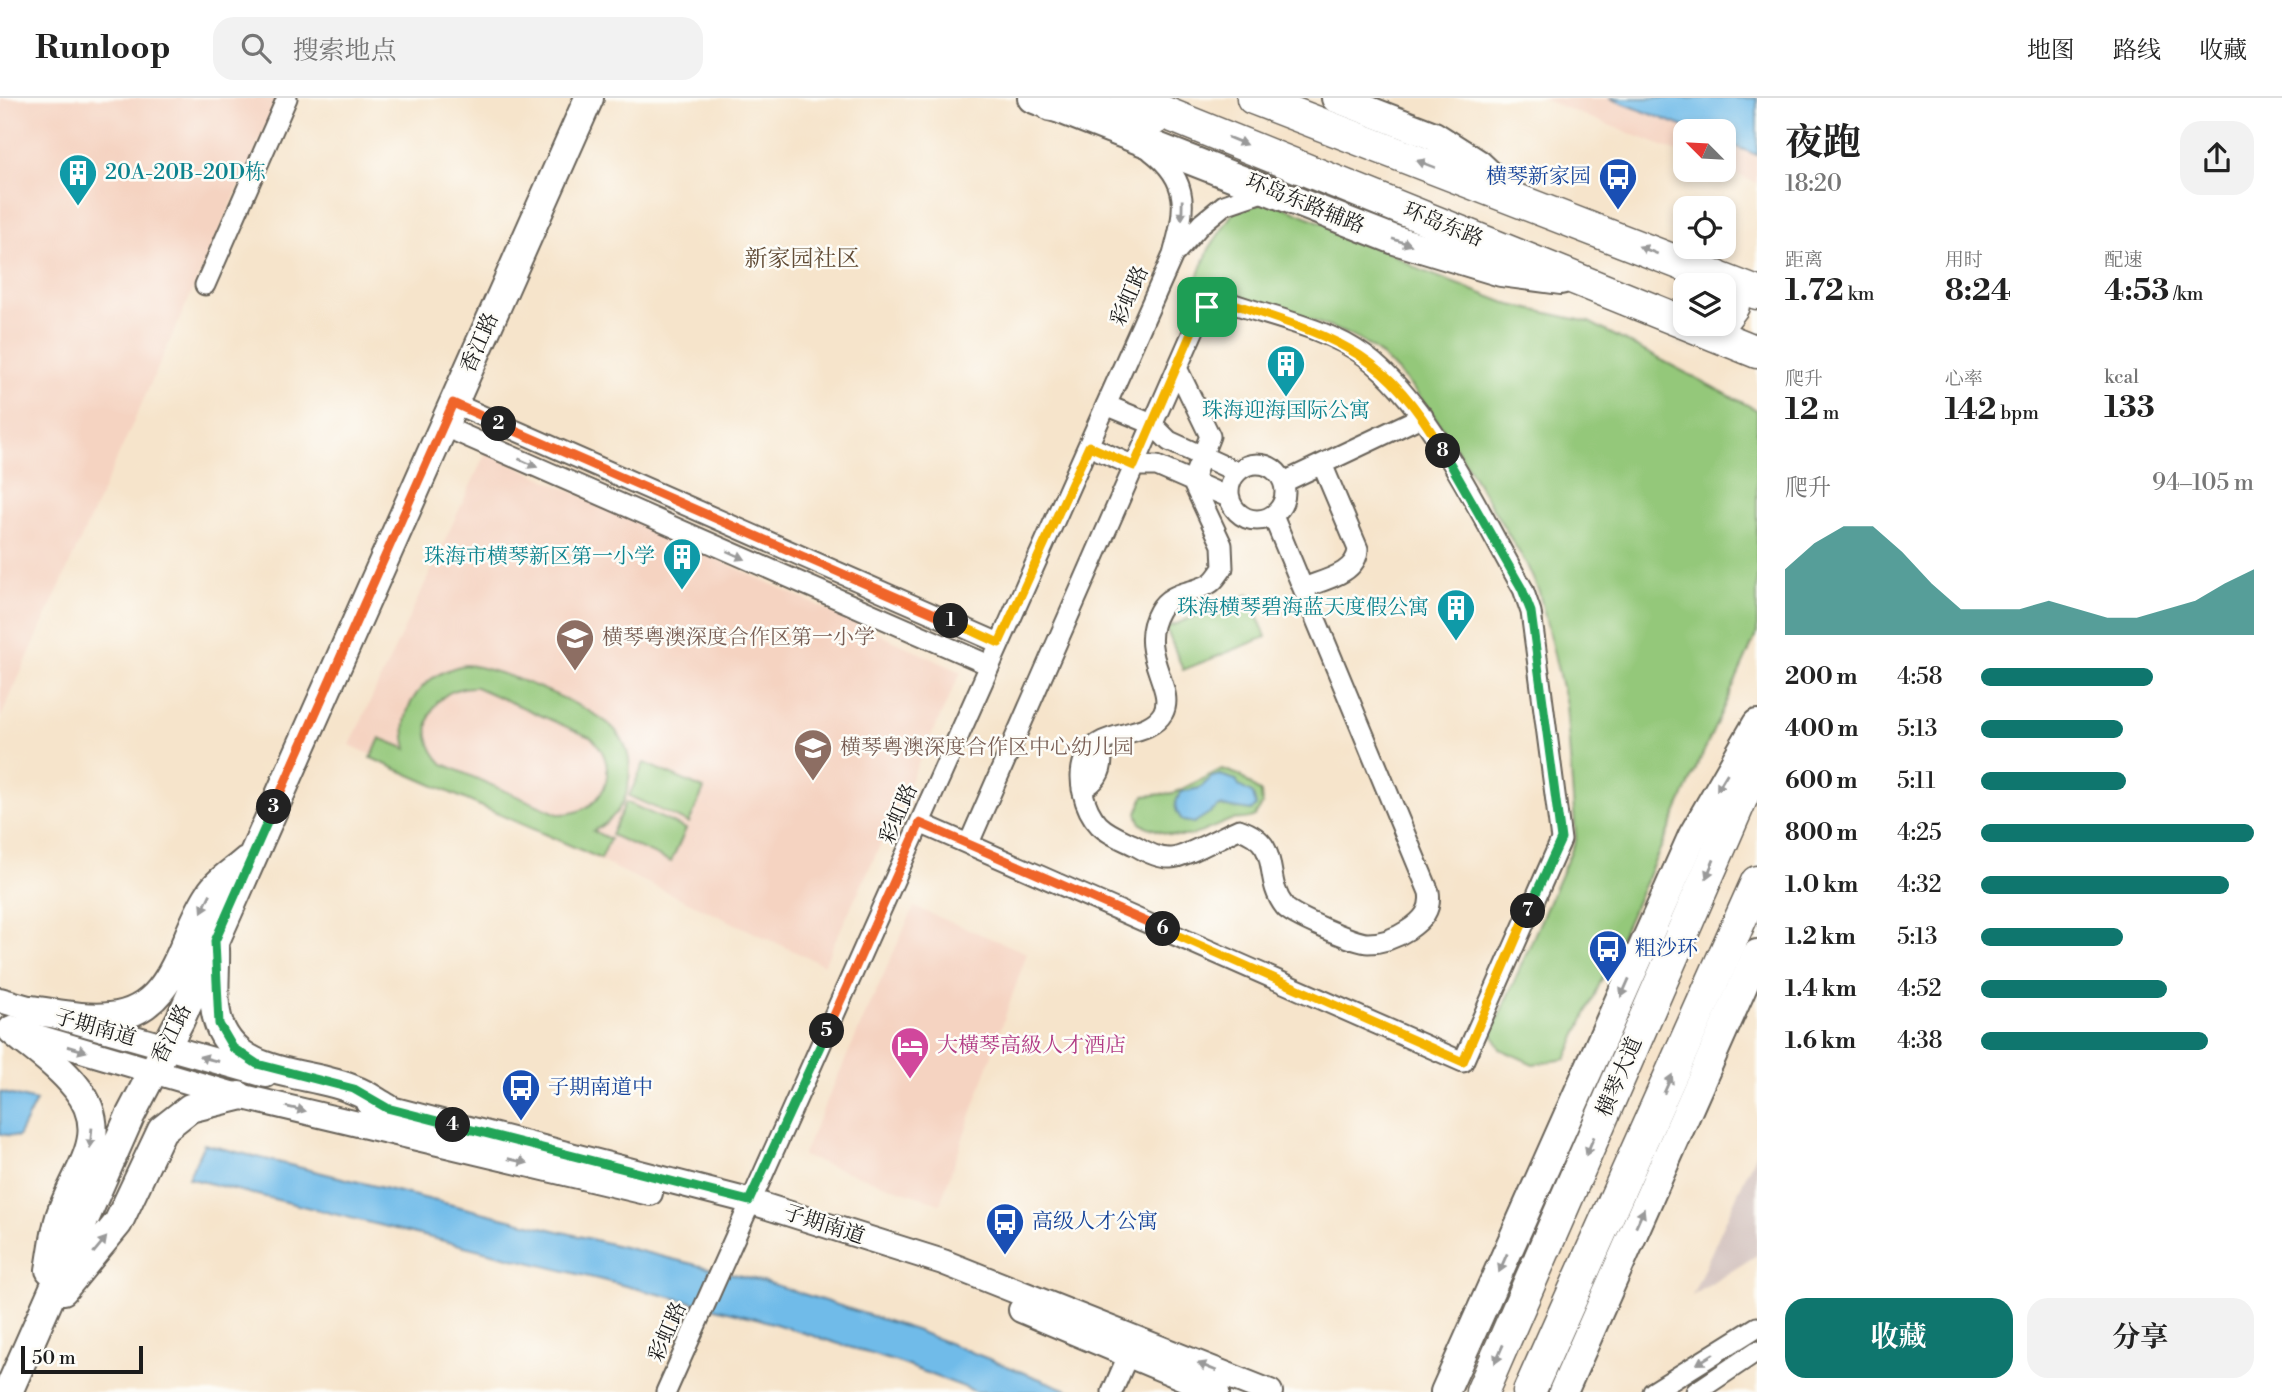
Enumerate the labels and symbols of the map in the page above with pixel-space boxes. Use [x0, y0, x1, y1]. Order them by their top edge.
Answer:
north arrow [1673, 119, 1736, 182]
one-way arrow [1227, 136, 1248, 147]
building icon: 20A-20B-20D栋 [57, 152, 99, 207]
bus stop icon: 横琴新家园 [1597, 156, 1639, 211]
one-way arrow [1415, 158, 1436, 169]
place label: 20A-20B-20D栋 [105, 160, 266, 186]
place label: 横琴新家园 [1486, 164, 1591, 190]
street label: 环岛东路辅路 [1242, 168, 1368, 240]
street label: 环岛东路 [1399, 197, 1487, 253]
one-way arrow [1176, 199, 1188, 221]
one-way arrow [1392, 237, 1413, 248]
one-way arrow [1637, 244, 1658, 255]
district label: 新家园社区 [745, 245, 860, 273]
street label: 彩虹路 [1105, 262, 1155, 330]
pin [1177, 277, 1237, 337]
street label: 香江路 [455, 309, 505, 377]
building icon: 珠海迎海国际公寓 [1265, 343, 1307, 398]
place label: 珠海迎海国际公寓 [1202, 398, 1370, 424]
pin: 2 [482, 406, 516, 442]
pin: 8 [1426, 434, 1460, 468]
one-way arrow [518, 457, 538, 469]
building icon: 珠海市横琴新区第一小学 [661, 536, 703, 591]
place label: 珠海市横琴新区第一小学 [424, 544, 655, 570]
one-way arrow [726, 550, 747, 561]
building icon: 珠海横琴碧海蓝天度假公寓 [1435, 587, 1477, 642]
place label: 珠海横琴碧海蓝天度假公寓 [1177, 595, 1429, 621]
pin: 1 [934, 603, 968, 638]
school or university icon: 横琴粤澳深度合作区第一小学 [554, 617, 596, 672]
place label: 横琴粤澳深度合作区第一小学 [602, 625, 875, 651]
school or university icon: 横琴粤澳深度合作区中心幼儿园 [792, 727, 834, 782]
place label: 横琴粤澳深度合作区中心幼儿园 [840, 735, 1134, 761]
one-way arrow [1715, 773, 1728, 792]
street label: 彩虹路 [874, 780, 924, 848]
pin: 3 [256, 790, 292, 824]
one-way arrow [1704, 859, 1715, 880]
one-way arrow [201, 893, 212, 913]
pin: 7 [1510, 894, 1546, 928]
pin: 6 [1146, 912, 1180, 946]
bus stop icon: 粗沙环 [1587, 928, 1629, 983]
place label: 粗沙环 [1635, 936, 1698, 962]
one-way arrow [1619, 978, 1631, 998]
street label: 香江路 [147, 1000, 197, 1068]
street label: 子期南道 [51, 1004, 139, 1052]
pin: 5 [810, 1014, 844, 1048]
hotel icon: 大橫琴高級人才酒店 [889, 1025, 931, 1080]
place label: 大橫琴高級人才酒店 [937, 1033, 1126, 1059]
street label: 横琴大道 [1592, 1033, 1648, 1121]
one-way arrow [67, 1044, 88, 1054]
one-way arrow [198, 1054, 219, 1064]
bus stop icon: 子期南道中 [500, 1067, 542, 1122]
one-way arrow [1662, 1073, 1673, 1094]
place label: 子期南道中 [548, 1075, 653, 1101]
one-way arrow [285, 1104, 307, 1115]
pin: 4 [435, 1108, 470, 1142]
one-way arrow [85, 1128, 96, 1150]
one-way arrow [1584, 1135, 1595, 1156]
one-way arrow [507, 1156, 529, 1167]
street label: 子期南道 [780, 1200, 868, 1250]
bus stop icon: 高级人才公寓 [984, 1201, 1026, 1256]
one-way arrow [1635, 1207, 1646, 1228]
place label: 高级人才公寓 [1032, 1209, 1158, 1235]
one-way arrow [93, 1236, 108, 1254]
one-way arrow [1497, 1253, 1509, 1273]
street label: 彩虹路 [643, 1298, 693, 1366]
scale bar [21, 1343, 144, 1375]
one-way arrow [1493, 1344, 1505, 1364]
one-way arrow [1695, 1352, 1714, 1365]
one-way arrow [1196, 1361, 1217, 1372]

